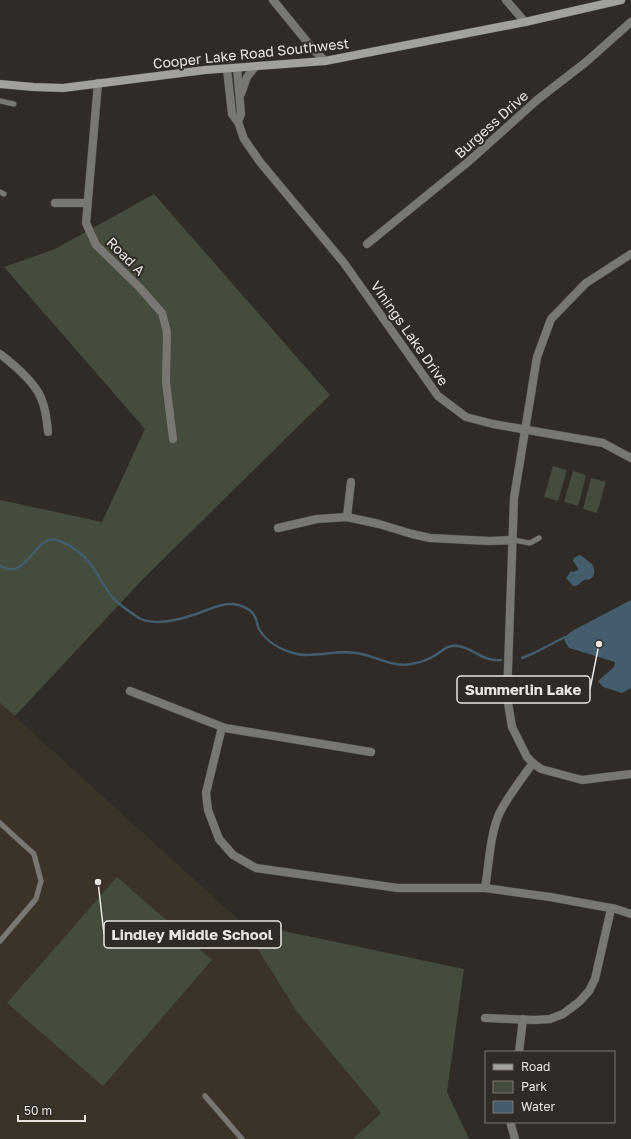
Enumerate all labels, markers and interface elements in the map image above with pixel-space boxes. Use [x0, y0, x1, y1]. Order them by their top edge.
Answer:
street label: Cooper Lake Road Southwest [152, 34, 350, 72]
street label: Burgess Drive [451, 87, 531, 161]
street label: Road A [103, 233, 149, 279]
street label: Vinings Lake Drive [368, 277, 452, 389]
callout: Summerlin Lake [457, 676, 590, 703]
text: Summerlin Lake [465, 680, 581, 698]
callout: Lindley Middle School [104, 921, 281, 948]
text: Lindley Middle School [111, 925, 273, 943]
legend [485, 1051, 615, 1123]
text: Road [521, 1059, 550, 1074]
text: Park [521, 1079, 547, 1094]
scale bar [18, 1097, 85, 1123]
text: Water [521, 1099, 555, 1114]
text: 50 m [24, 1103, 52, 1118]

